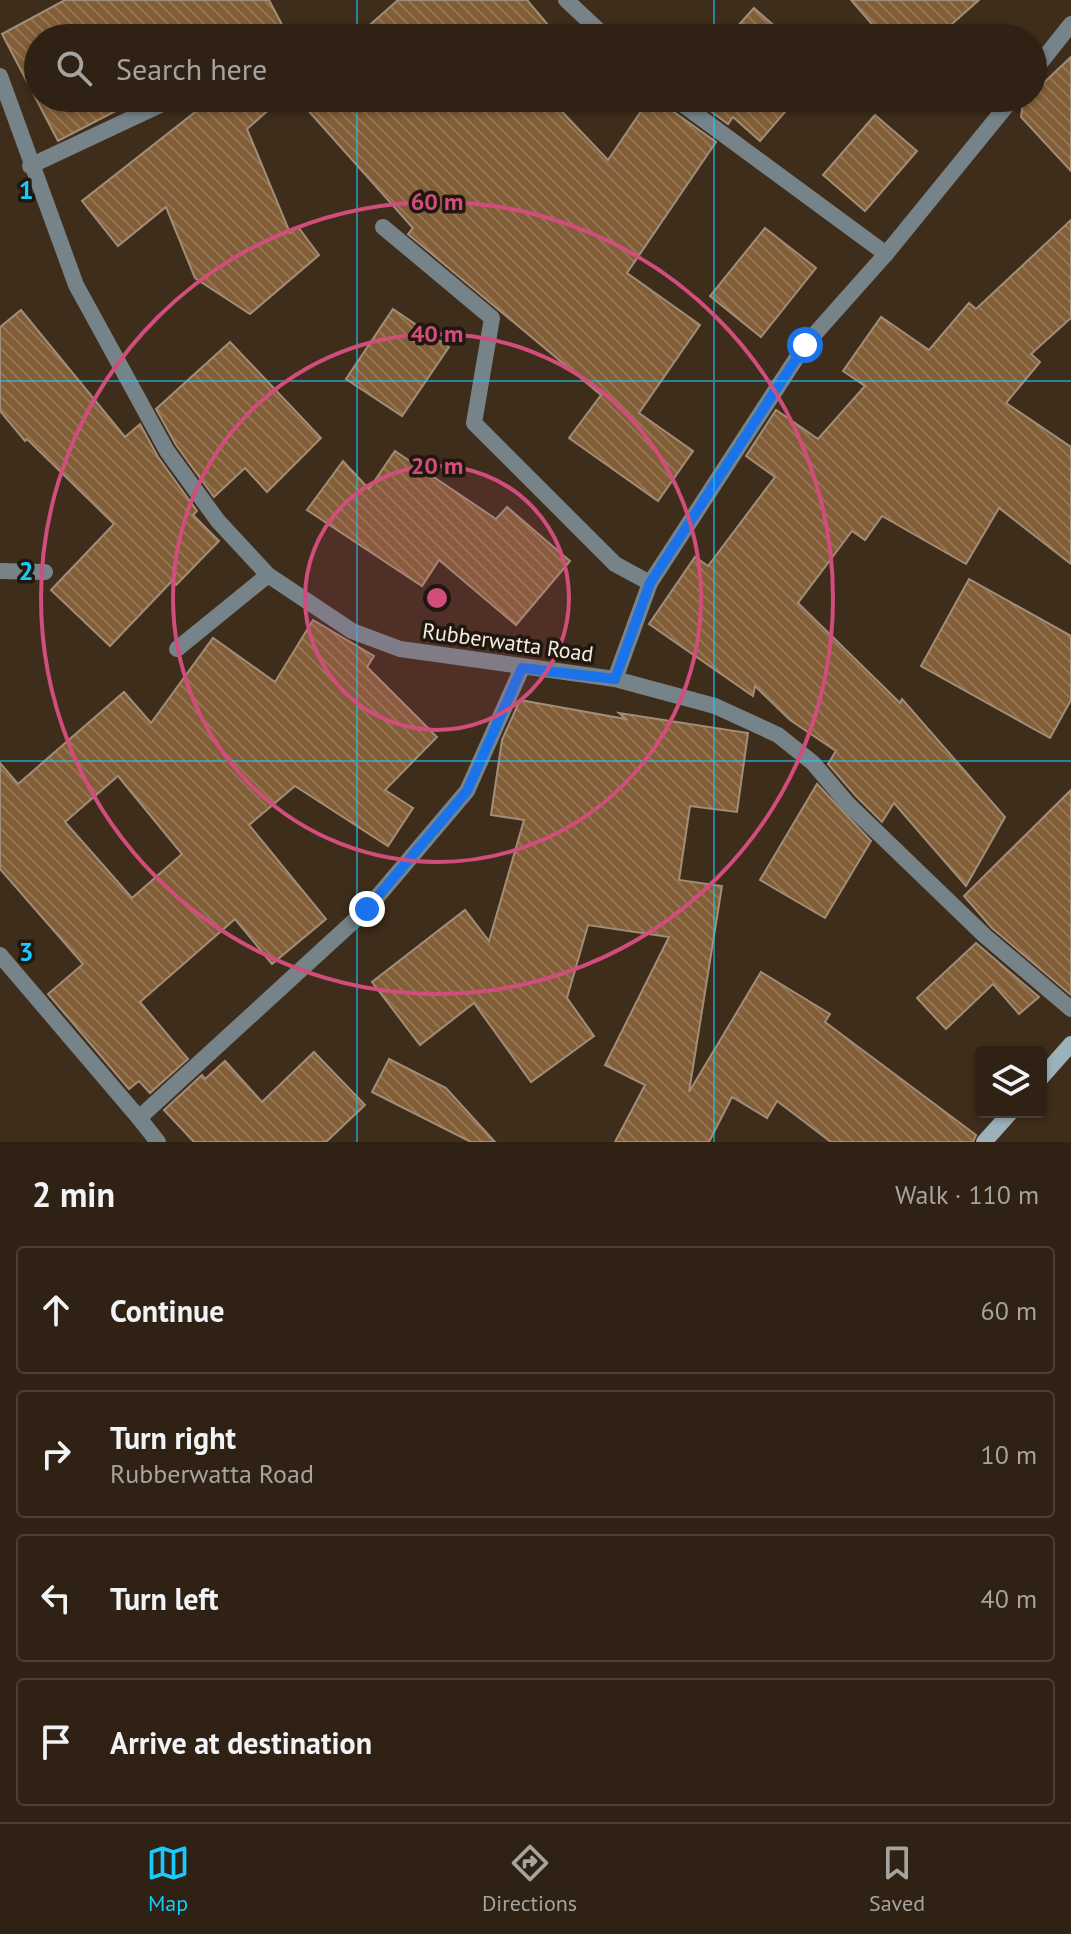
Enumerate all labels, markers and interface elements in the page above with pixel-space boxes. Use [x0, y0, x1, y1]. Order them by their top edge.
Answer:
search box [24, 24, 1047, 112]
icon: search [52, 46, 96, 90]
text: Search here [116, 49, 267, 88]
text: 1 [19, 173, 33, 206]
text: 60 m [411, 186, 463, 217]
text: 40 m [411, 318, 463, 349]
route start [787, 327, 823, 363]
text: 20 m [411, 450, 463, 481]
text: 2 [19, 554, 33, 587]
centre of rings [423, 584, 451, 612]
street label: Rubberwatta Road [421, 616, 595, 668]
route end [349, 891, 385, 927]
text: 3 [19, 935, 33, 968]
map controls [975, 1046, 1047, 1118]
button: layers [975, 1046, 1047, 1118]
text: 2 min [32, 1172, 115, 1216]
text: Walk · 110 m [895, 1178, 1039, 1211]
icon: ahead [34, 1288, 78, 1332]
text: Continue [110, 1291, 224, 1330]
text: 60 m [981, 1294, 1037, 1327]
text: Turn right [110, 1418, 236, 1457]
icon: right [34, 1432, 78, 1476]
text: 10 m [981, 1438, 1037, 1471]
text: Rubberwatta Road [110, 1457, 314, 1490]
icon: left [34, 1576, 78, 1620]
text: Turn left [110, 1579, 218, 1618]
text: 40 m [981, 1582, 1037, 1615]
icon: arrive [34, 1720, 78, 1764]
text: Arrive at destination [110, 1723, 372, 1762]
tab: Map [146, 1841, 190, 1917]
tab: Directions [482, 1841, 577, 1917]
tab: Saved [869, 1841, 925, 1917]

